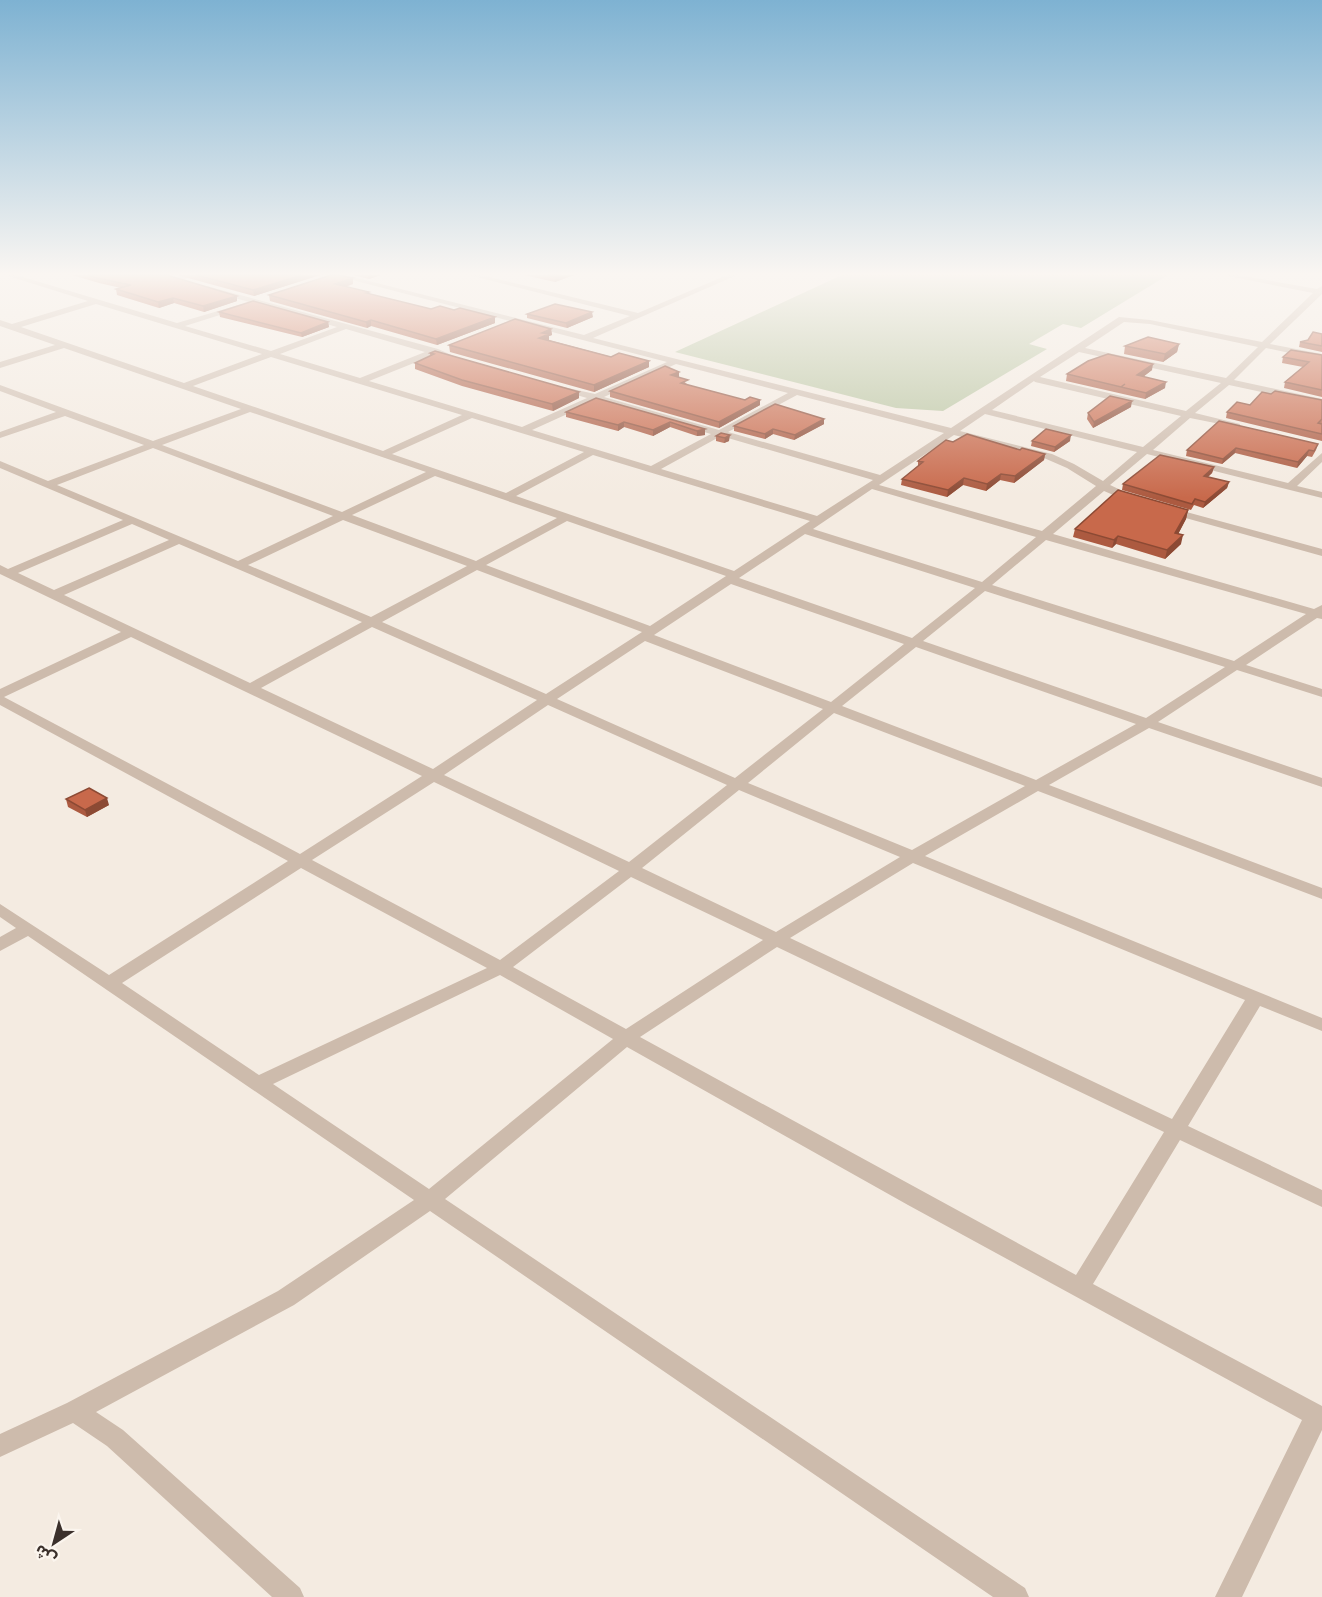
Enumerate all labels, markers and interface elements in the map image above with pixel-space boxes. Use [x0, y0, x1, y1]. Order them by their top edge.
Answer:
north arrow [24, 1513, 84, 1573]
text: ش [31, 1541, 60, 1569]

